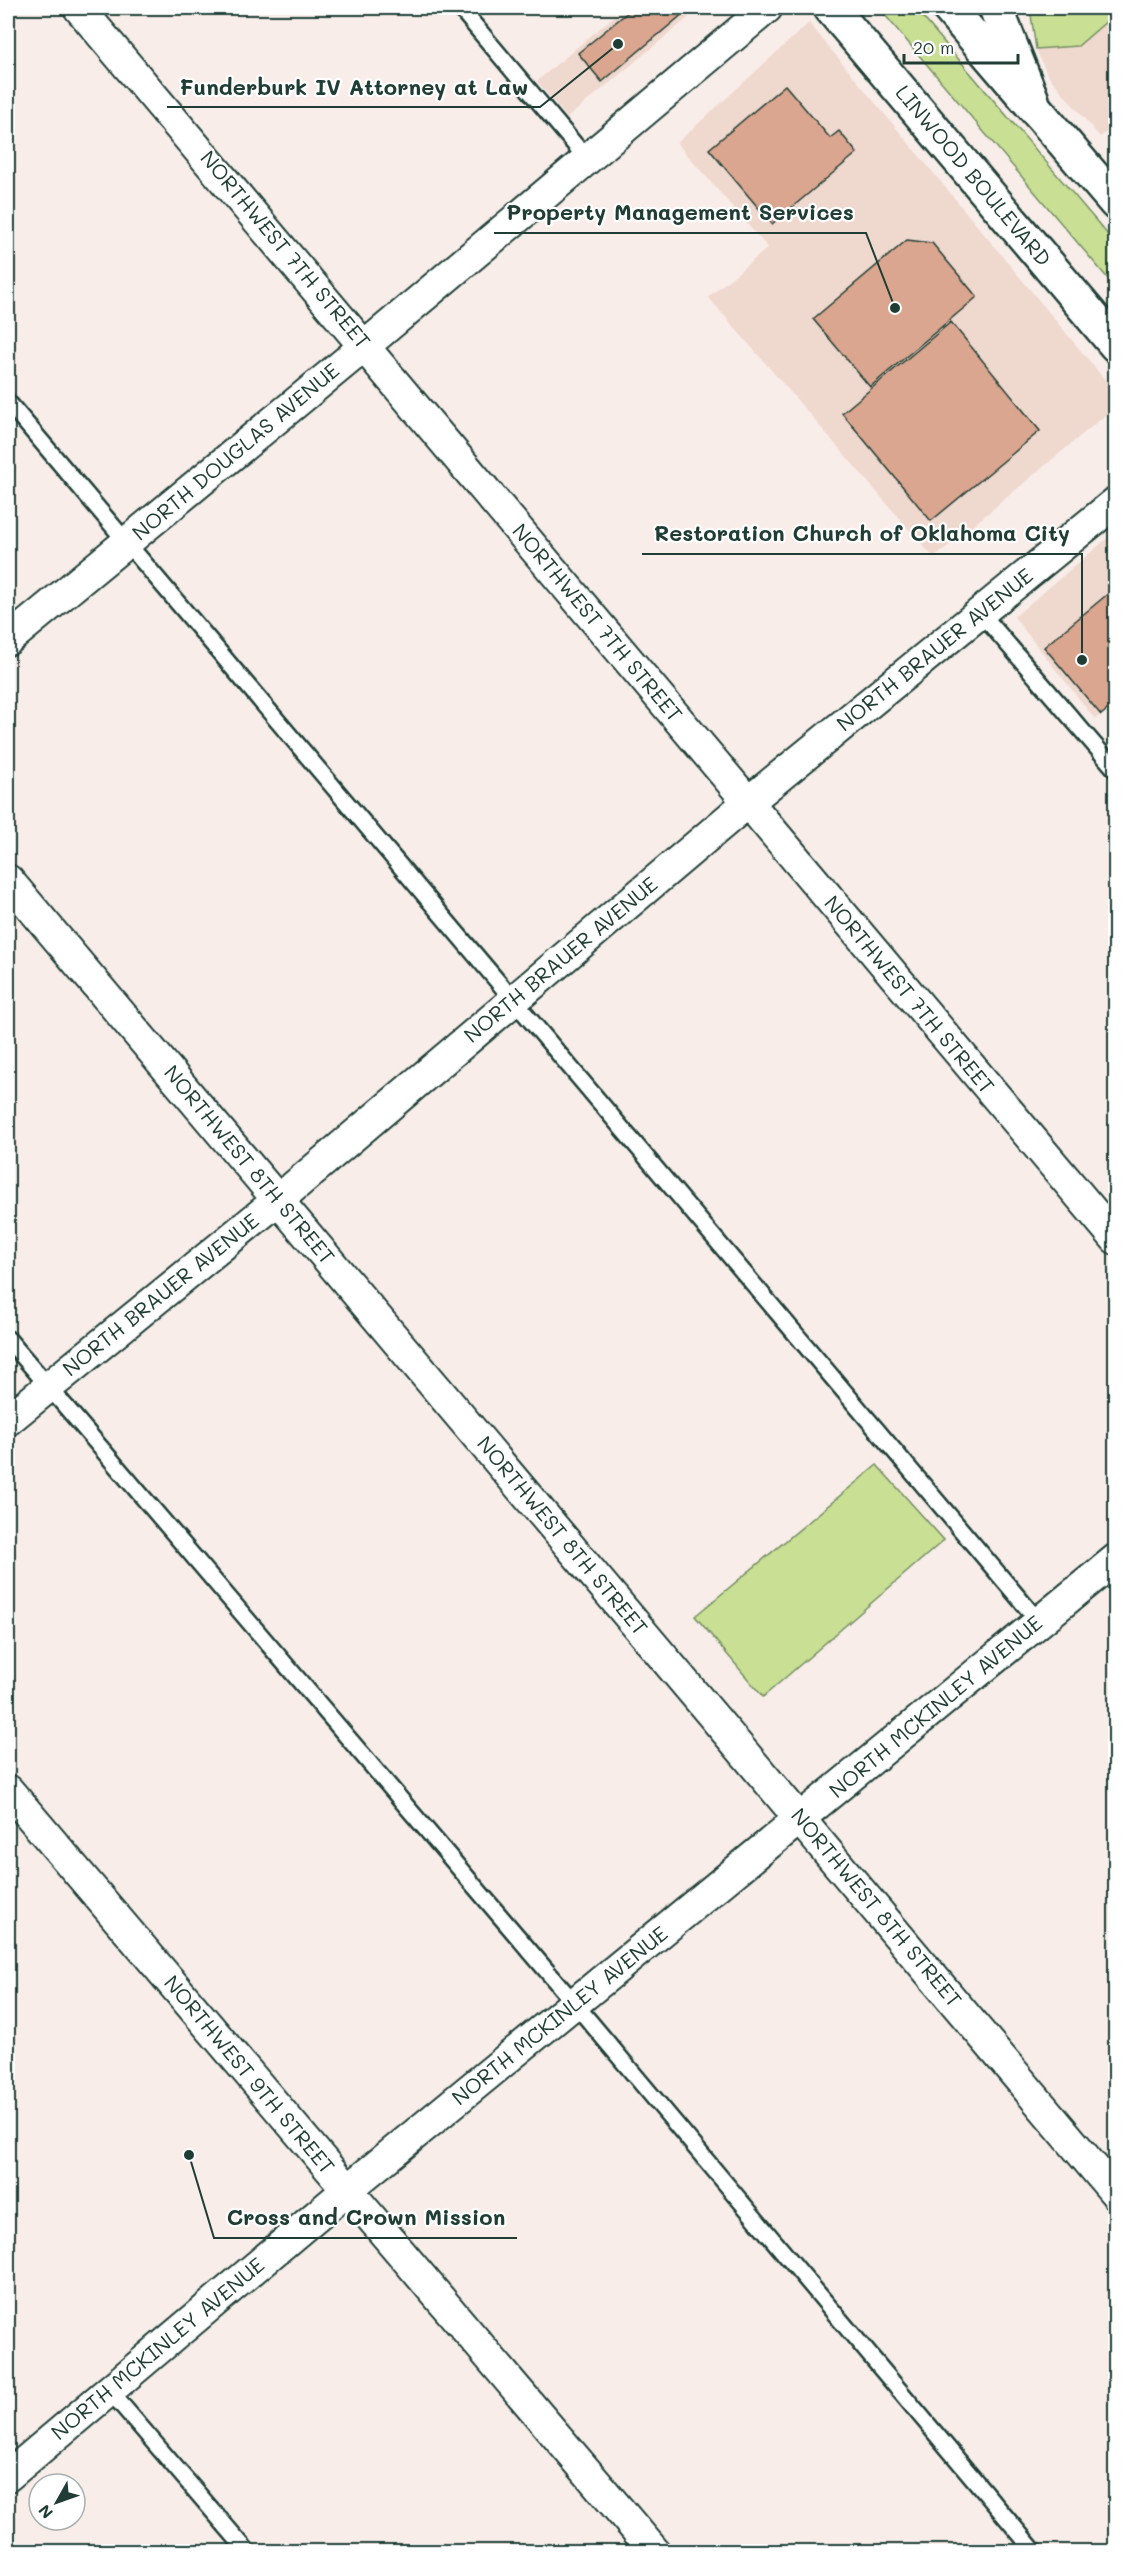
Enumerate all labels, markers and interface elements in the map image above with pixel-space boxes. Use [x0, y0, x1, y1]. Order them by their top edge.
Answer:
scale bar [904, 27, 1018, 65]
text: 20 m [913, 35, 954, 59]
callout: Funderburk IV Attorney at Law [167, 67, 540, 107]
text: Funderburk IV Attorney at Law [179, 72, 529, 101]
street label: LINWOOD BOULEVARD [890, 79, 1058, 271]
street label: NORTHWEST 7TH STREET [195, 144, 377, 354]
callout: Property Management Services [494, 193, 866, 233]
text: Property Management Services [506, 197, 854, 226]
street label: NORTH DOUGLAS AVENUE [126, 356, 344, 545]
callout: Restoration Church of Oklahoma City [642, 514, 1082, 554]
street label: NORTHWEST 7TH STREET [507, 517, 689, 727]
text: Restoration Church of Oklahoma City [654, 518, 1070, 547]
street label: NORTH BRAUER AVENUE [830, 561, 1038, 736]
street label: NORTH BRAUER AVENUE [458, 870, 662, 1048]
street label: NORTHWEST 7TH STREET [819, 889, 1001, 1099]
street label: NORTHWEST 8TH STREET [159, 1059, 341, 1269]
street label: NORTH BRAUER AVENUE [56, 1206, 264, 1381]
street label: NORTHWEST 8TH STREET [472, 1430, 654, 1640]
street label: NORTH MCKINLEY AVENUE [823, 1609, 1047, 1803]
street label: NORTHWEST 8TH STREET [786, 1802, 968, 2012]
street label: NORTH MCKINLEY AVENUE [446, 1919, 673, 2110]
street label: NORTHWEST 9TH STREET [159, 1969, 341, 2179]
callout: Cross and Crown Mission [214, 2198, 517, 2238]
text: Cross and Crown Mission [227, 2202, 505, 2231]
street label: NORTH MCKINLEY AVENUE [45, 2251, 269, 2445]
north arrow [27, 2472, 87, 2532]
text: N [33, 2501, 57, 2523]

